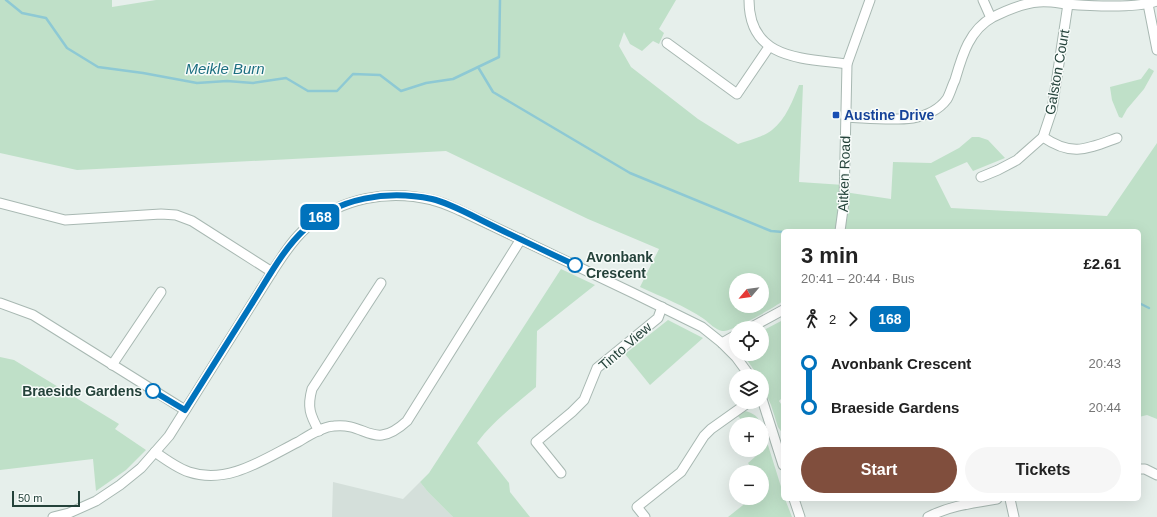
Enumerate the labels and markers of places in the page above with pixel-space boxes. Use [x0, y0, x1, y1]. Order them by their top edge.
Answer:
place label: Austine Drive [844, 107, 934, 123]
marker: Austine Drive [831, 110, 841, 120]
place label: Avonbank Crescent [586, 249, 653, 281]
marker: Avonbank Crescent [567, 257, 583, 273]
place label: Braeside Gardens [22, 383, 142, 399]
marker: Braeside Gardens [145, 383, 161, 399]

